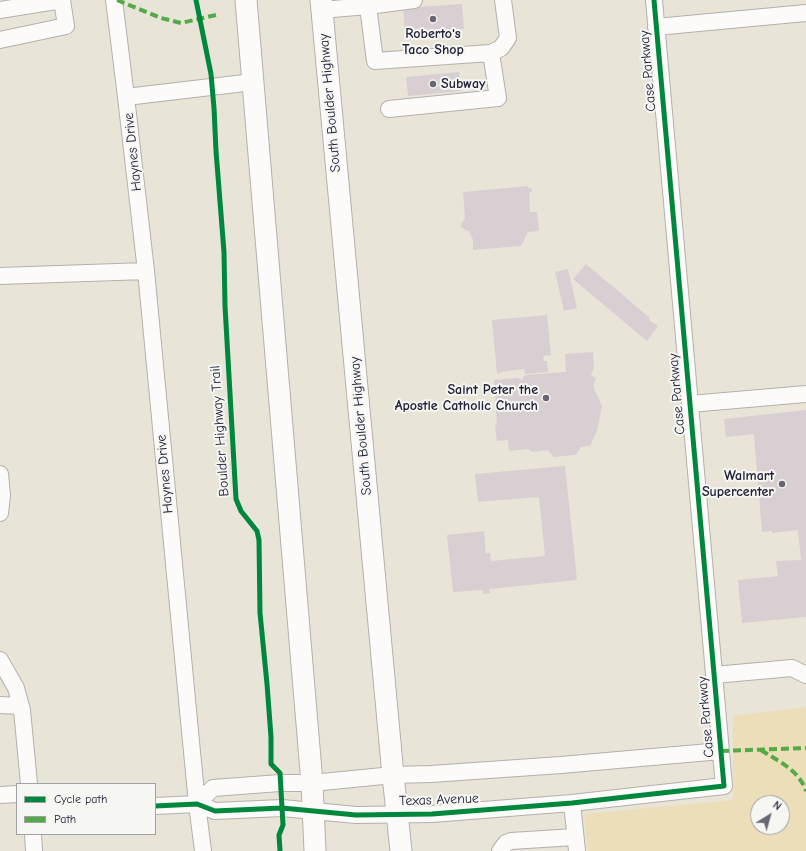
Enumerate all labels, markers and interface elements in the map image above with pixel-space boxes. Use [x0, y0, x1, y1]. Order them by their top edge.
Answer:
marker: Roberto's Taco Shop [428, 14, 438, 24]
place label: Roberto's Taco Shop [402, 26, 464, 58]
street label: Case Parkway [636, 30, 660, 112]
street label: South Boulder Highway [316, 33, 344, 173]
place label: Subway [441, 76, 485, 92]
marker: Subway [428, 79, 438, 89]
street label: Haynes Drive [121, 112, 145, 192]
street label: Case Parkway [665, 353, 689, 435]
street label: South Boulder Highway [347, 356, 375, 496]
street label: Boulder Highway Trail [207, 365, 233, 497]
place label: Saint Peter the Apostle Catholic Church [395, 382, 538, 414]
marker: Saint Peter the Apostle Catholic Church [541, 393, 551, 403]
street label: Haynes Drive [153, 434, 177, 514]
place label: Walmart Supercenter [702, 468, 774, 500]
marker: Walmart Supercenter [777, 479, 787, 489]
street label: Case Parkway [694, 676, 718, 758]
legend [16, 783, 156, 835]
street label: Texas Avenue [399, 790, 479, 810]
text: Cycle path [54, 792, 107, 806]
north arrow [750, 795, 790, 835]
text: N [770, 798, 784, 813]
text: Path [54, 812, 76, 826]

